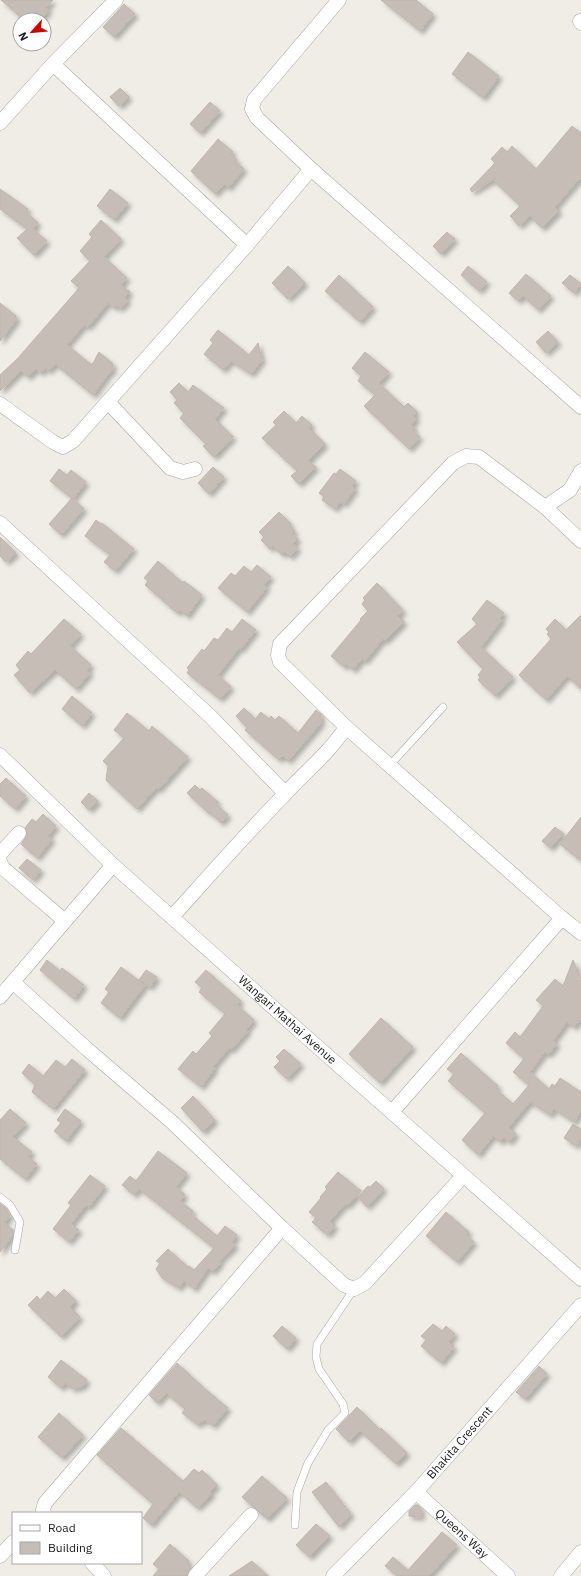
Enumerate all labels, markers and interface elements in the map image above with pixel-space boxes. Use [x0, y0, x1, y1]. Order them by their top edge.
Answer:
north arrow [12, 12, 52, 52]
text: N [15, 30, 31, 43]
street label: Wangari Mathai Avenue [235, 972, 340, 1067]
street label: Bhakita Crescent [423, 1403, 495, 1482]
street label: Queens Way [432, 1505, 492, 1562]
legend [12, 1512, 142, 1564]
text: Road [48, 1520, 76, 1535]
text: Building [48, 1540, 93, 1555]

